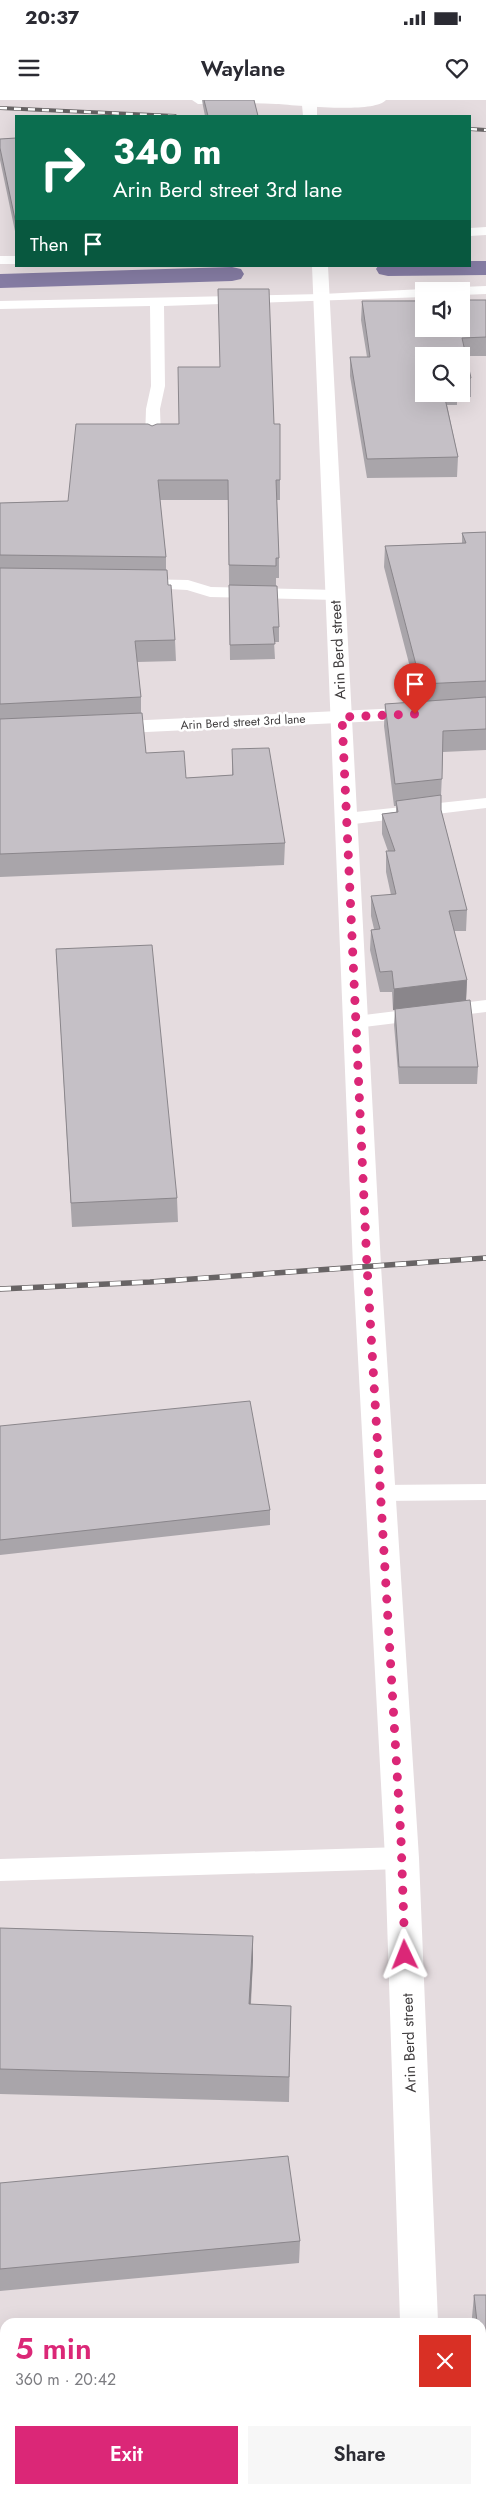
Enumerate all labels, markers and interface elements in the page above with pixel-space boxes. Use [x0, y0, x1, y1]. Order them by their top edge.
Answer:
text: 20:37 [25, 4, 79, 31]
text: Waylane [201, 52, 285, 84]
icon: menu [15, 54, 43, 82]
icon: heart [443, 54, 471, 82]
text: 340 m [113, 127, 222, 177]
icon: right [30, 135, 95, 200]
text: Arin Berd street 3rd lane [113, 173, 342, 205]
icon: arrive [79, 230, 107, 258]
text: Then [30, 231, 69, 258]
map controls [415, 282, 470, 402]
button: sound [415, 282, 470, 337]
button: search [415, 347, 470, 402]
street label: Arin Berd street [324, 599, 352, 700]
pin [394, 663, 436, 714]
icon: arrive [401, 670, 429, 698]
street label: Arin Berd street 3rd lane [180, 710, 306, 734]
position arrow [378, 1928, 430, 1980]
street label: Arin Berd street [396, 1993, 422, 2093]
text: 5 min [15, 2327, 92, 2370]
button: close [419, 2335, 471, 2387]
text: 360 m · 20:42 [15, 2368, 116, 2391]
button: Exit [15, 2426, 238, 2484]
button: Share [248, 2426, 471, 2484]

